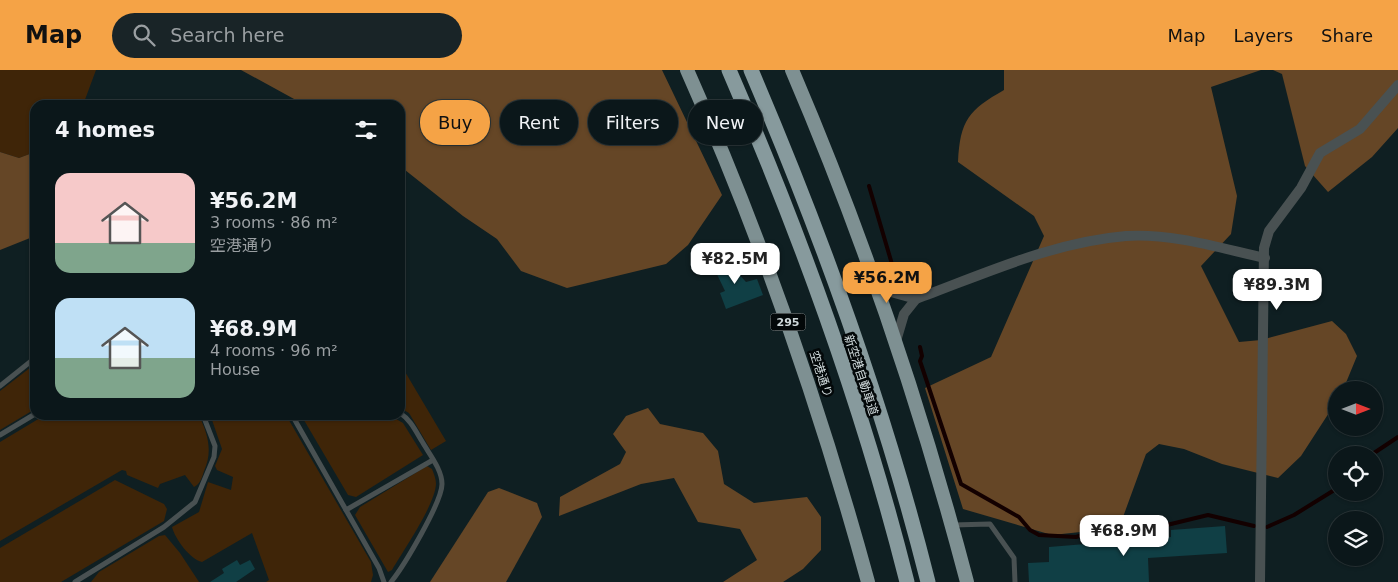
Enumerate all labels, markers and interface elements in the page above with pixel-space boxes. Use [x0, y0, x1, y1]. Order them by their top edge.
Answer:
search box [112, 13, 462, 58]
text: Map [25, 21, 82, 49]
icon: search [130, 21, 158, 49]
text: Search here [170, 24, 284, 46]
text: Map [1167, 25, 1205, 46]
text: Layers [1233, 25, 1293, 46]
text: Share [1321, 25, 1373, 46]
chip: Buy [420, 100, 490, 145]
chip: Rent [500, 100, 578, 145]
chip: Filters [588, 100, 678, 145]
chip: New [688, 100, 763, 145]
icon: filters [352, 116, 380, 144]
text: 4 homes [55, 118, 155, 142]
text: ¥56.2M [210, 189, 297, 213]
icon: home [95, 193, 155, 253]
text: 3 rooms · 86 m² [210, 213, 338, 232]
text: 空港通り [210, 236, 274, 255]
pin: ¥82.5M [694, 242, 776, 285]
text: ¥82.5M [702, 249, 768, 268]
pin: ¥56.2M [846, 262, 928, 304]
text: ¥56.2M [854, 268, 920, 287]
pin: ¥89.3M [1236, 268, 1318, 311]
text: ¥89.3M [1244, 275, 1310, 294]
road number: 295 [770, 313, 806, 330]
text: ¥68.9M [210, 317, 297, 341]
icon: home [95, 318, 155, 378]
street label: 新空港自動車道 [841, 333, 881, 417]
text: 4 rooms · 96 m² [210, 341, 338, 360]
street label: 空港通り [807, 349, 835, 399]
text: House [210, 360, 260, 379]
north arrow [1328, 381, 1382, 436]
map controls [1328, 381, 1383, 566]
button: locate [1328, 446, 1383, 501]
button: layers [1328, 511, 1383, 566]
pin: ¥68.9M [1083, 514, 1165, 557]
text: ¥68.9M [1091, 521, 1157, 540]

